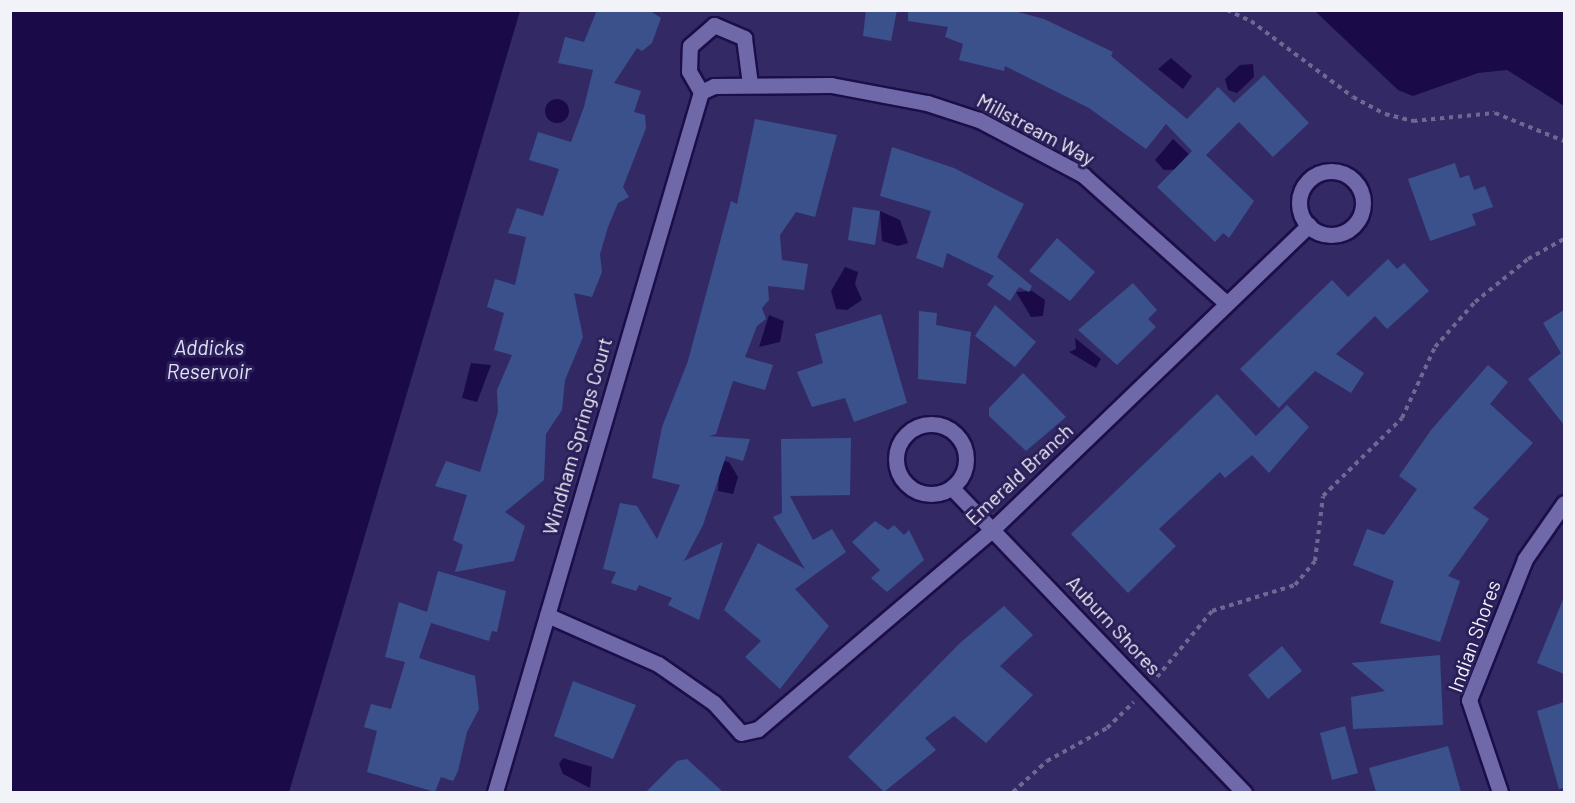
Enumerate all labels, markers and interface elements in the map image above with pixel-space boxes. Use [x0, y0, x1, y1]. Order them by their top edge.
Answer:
street label: Millstream Way [973, 88, 1099, 170]
water label: Addicks Reservoir [167, 334, 251, 384]
street label: Windham Springs Court [537, 334, 617, 538]
street label: Emerald Branch [960, 418, 1078, 530]
street label: Auburn Shores [1062, 570, 1166, 680]
street label: Indian Shores [1443, 577, 1505, 695]

